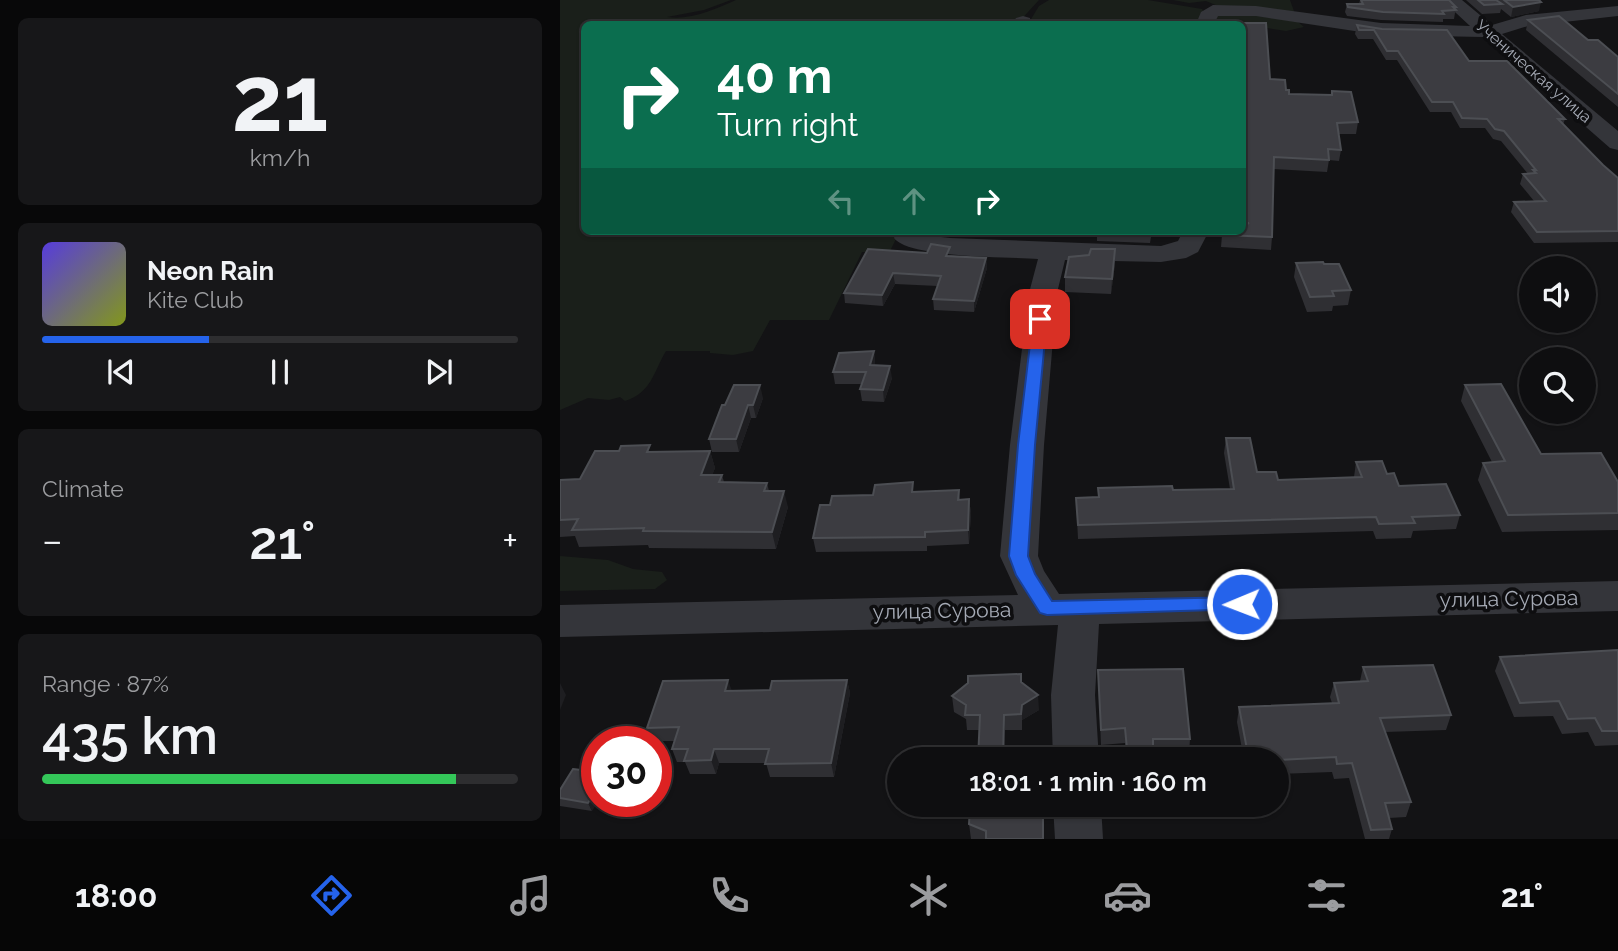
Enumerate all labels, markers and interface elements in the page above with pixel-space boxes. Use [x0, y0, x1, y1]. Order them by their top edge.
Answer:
street label: Ученическая улица [1472, 16, 1595, 127]
text: 21 [232, 45, 328, 152]
text: 40 m [717, 47, 832, 104]
icon: right [602, 49, 693, 140]
text: Turn right [717, 106, 858, 143]
text: km/h [250, 144, 310, 171]
icon: left [822, 182, 860, 220]
icon: ahead [895, 182, 933, 220]
icon: right [968, 182, 1006, 220]
text: Neon Rain [147, 256, 274, 286]
map controls [1519, 256, 1596, 424]
button: sound [1519, 256, 1596, 333]
text: Kite Club [147, 286, 244, 313]
pin [1010, 289, 1070, 349]
icon: arrive [1021, 300, 1059, 338]
button: search [1519, 347, 1596, 424]
icon: previous [102, 353, 140, 391]
icon: pause [261, 353, 299, 391]
icon: next [420, 353, 458, 391]
text: Climate [42, 475, 124, 502]
text: 21° [249, 510, 316, 571]
text: − [42, 518, 62, 563]
text: + [502, 518, 518, 563]
position arrow [1205, 567, 1279, 641]
street label: улица Сурова [1439, 585, 1579, 612]
street label: улица Сурова [872, 597, 1012, 624]
text: Range · 87% [42, 670, 169, 697]
text: 435 km [42, 705, 218, 766]
speed limit sign: 30 [581, 726, 672, 817]
text: 18:01 · 1 min · 160 m [969, 767, 1207, 797]
icon: directions [307, 871, 356, 920]
icon: music [506, 871, 555, 920]
icon: phone [705, 871, 754, 920]
icon: climate [904, 871, 953, 920]
icon: car [1103, 871, 1152, 920]
icon: filters [1302, 871, 1351, 920]
text: 18:00 [75, 877, 157, 914]
text: 21° [1501, 877, 1543, 914]

